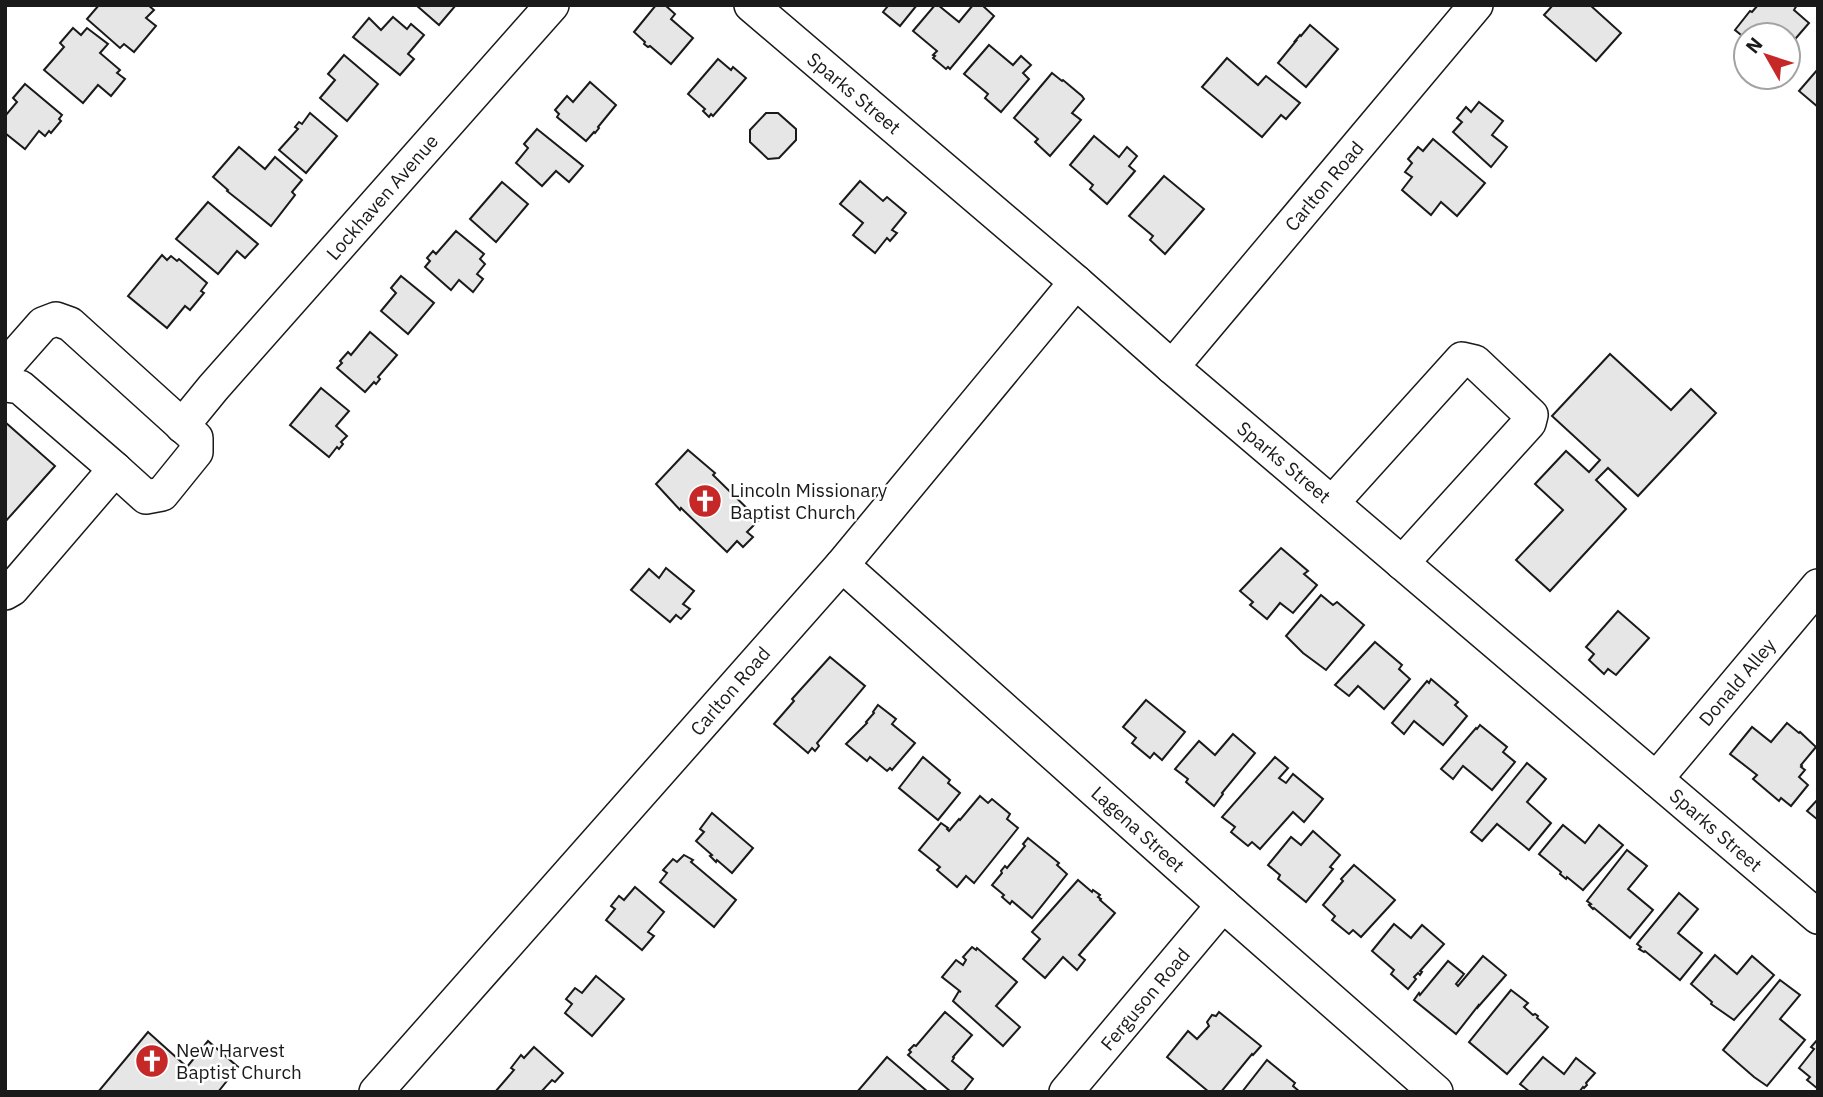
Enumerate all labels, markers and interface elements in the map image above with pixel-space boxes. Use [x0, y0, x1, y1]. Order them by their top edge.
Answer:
north arrow [1732, 21, 1802, 91]
text: N [1740, 32, 1767, 58]
street label: Sparks Street [802, 47, 906, 139]
street label: Lockhaven Avenue [321, 129, 443, 265]
street label: Carlton Road [1279, 136, 1369, 236]
street label: Sparks Street [1232, 416, 1336, 508]
place label: Lincoln Missionary Baptist Church [730, 478, 888, 524]
church icon: Lincoln Missionary Baptist Church [686, 482, 724, 520]
street label: Donald Alley [1693, 633, 1781, 731]
street label: Carlton Road [685, 642, 775, 740]
street label: Lagena Street [1086, 781, 1190, 877]
street label: Sparks Street [1665, 783, 1767, 877]
street label: Ferguson Road [1095, 943, 1195, 1055]
place label: New Harvest Baptist Church [176, 1038, 302, 1084]
church icon: New Harvest Baptist Church [133, 1042, 171, 1080]

